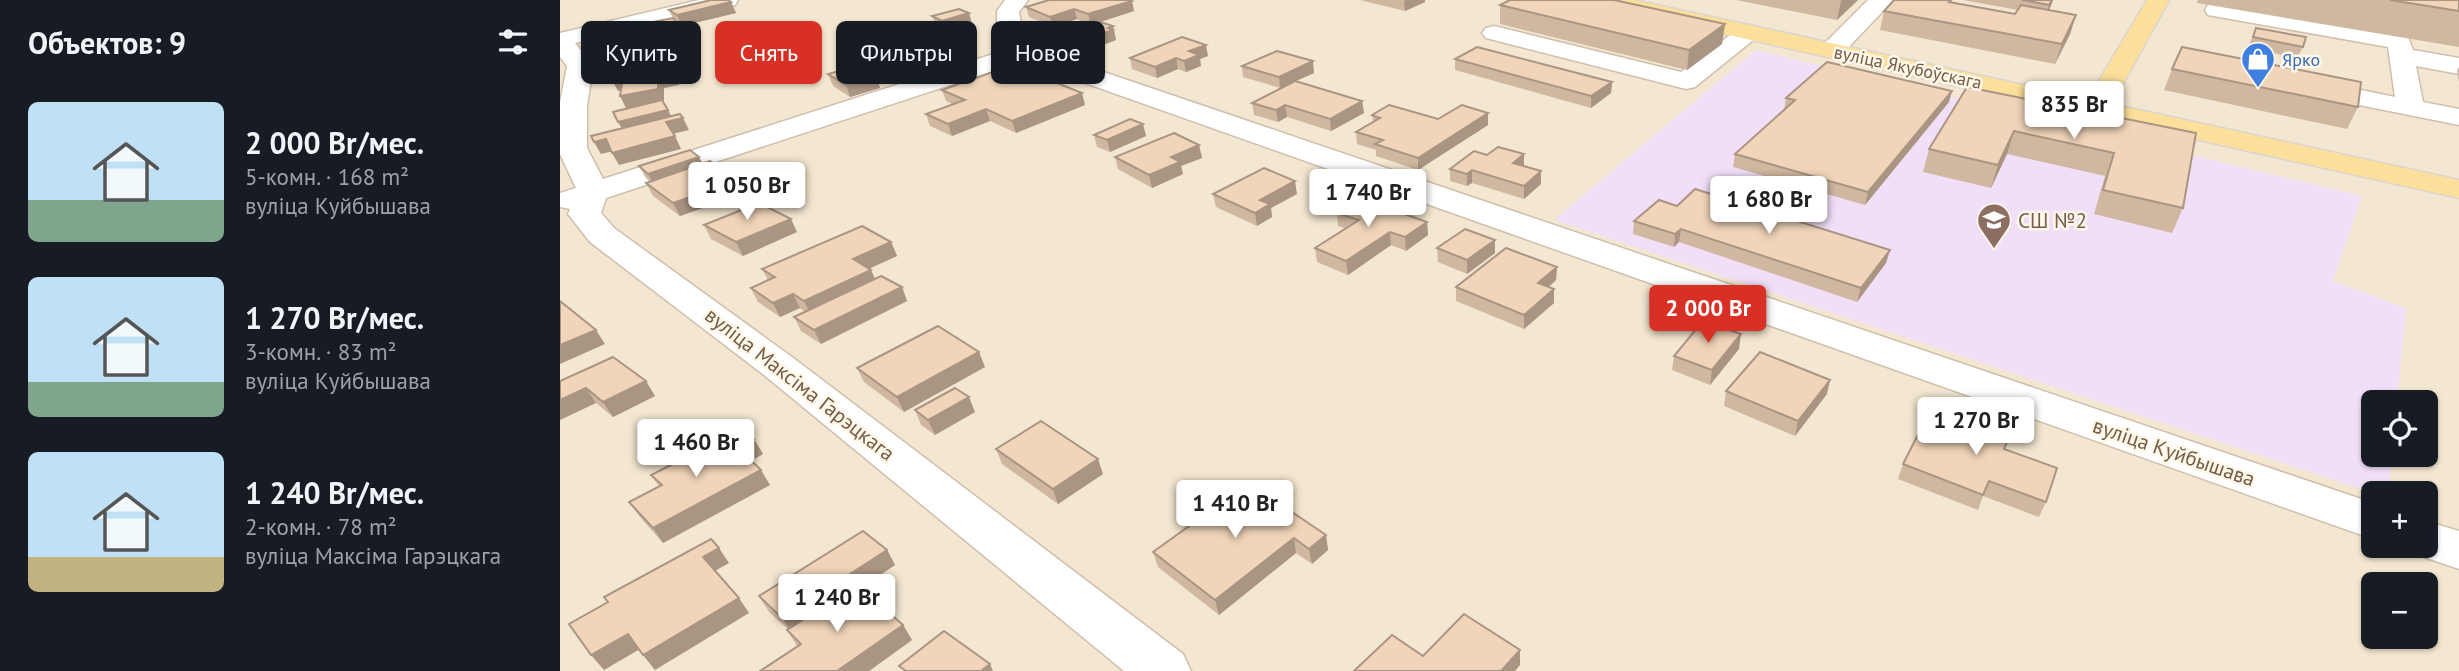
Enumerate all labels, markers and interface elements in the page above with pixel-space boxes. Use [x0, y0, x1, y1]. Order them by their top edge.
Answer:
chip: Купить [581, 21, 701, 84]
chip: Снять [715, 21, 822, 84]
chip: Фильтры [836, 21, 977, 84]
chip: Новое [991, 21, 1105, 84]
text: Объектов: 9 [28, 23, 186, 62]
icon: filters [494, 23, 532, 61]
street label: вуліца Якубоўскага [1832, 40, 1984, 94]
shop icon: Ярко [2239, 40, 2277, 89]
place label: Ярко [2282, 48, 2320, 71]
pin: 835 Br [2017, 82, 2131, 141]
text: 835 Br [2041, 89, 2107, 118]
text: 2 000 Br/мес. [245, 123, 424, 162]
icon: home [84, 130, 168, 214]
text: 5-комн. · 168 m² [245, 162, 409, 191]
pin: 1 050 Br [675, 162, 819, 222]
text: 1 050 Br [704, 170, 790, 199]
pin: 1 740 Br [1296, 170, 1440, 229]
pin: 1 680 Br [1697, 176, 1841, 236]
text: 1 740 Br [1325, 177, 1411, 206]
text: 1 680 Br [1726, 184, 1812, 213]
text: вуліца Куйбышава [245, 191, 431, 220]
school or university icon: СШ №2 [1975, 201, 2013, 250]
place label: СШ №2 [2018, 207, 2087, 234]
pin: 2 000 Br [1636, 286, 1780, 345]
text: 2 000 Br [1665, 293, 1751, 322]
text: 1 270 Br/мес. [245, 298, 424, 337]
street label: вуліца Максіма Гарэцкага [700, 301, 900, 467]
icon: home [84, 305, 168, 389]
text: 3-комн. · 83 m² [245, 337, 397, 366]
text: вуліца Куйбышава [245, 366, 431, 395]
map controls [2361, 390, 2438, 649]
button: locate [2361, 390, 2438, 467]
pin: 1 270 Br [1904, 398, 2048, 457]
text: 1 270 Br [1933, 405, 2019, 434]
street label: вуліца Куйбышава [2089, 412, 2259, 492]
pin: 1 460 Br [624, 420, 768, 479]
text: 1 460 Br [653, 427, 739, 456]
text: 1 240 Br/мес. [245, 473, 424, 512]
icon: home [84, 480, 168, 564]
pin: 1 410 Br [1163, 480, 1307, 540]
button: + [2361, 481, 2438, 558]
text: 1 410 Br [1192, 488, 1278, 517]
text: 2-комн. · 78 m² [245, 512, 397, 541]
text: вуліца Максіма Гарэцкага [245, 541, 501, 570]
button: − [2361, 572, 2438, 649]
pin: 1 240 Br [765, 574, 909, 634]
text: 1 240 Br [794, 582, 880, 611]

